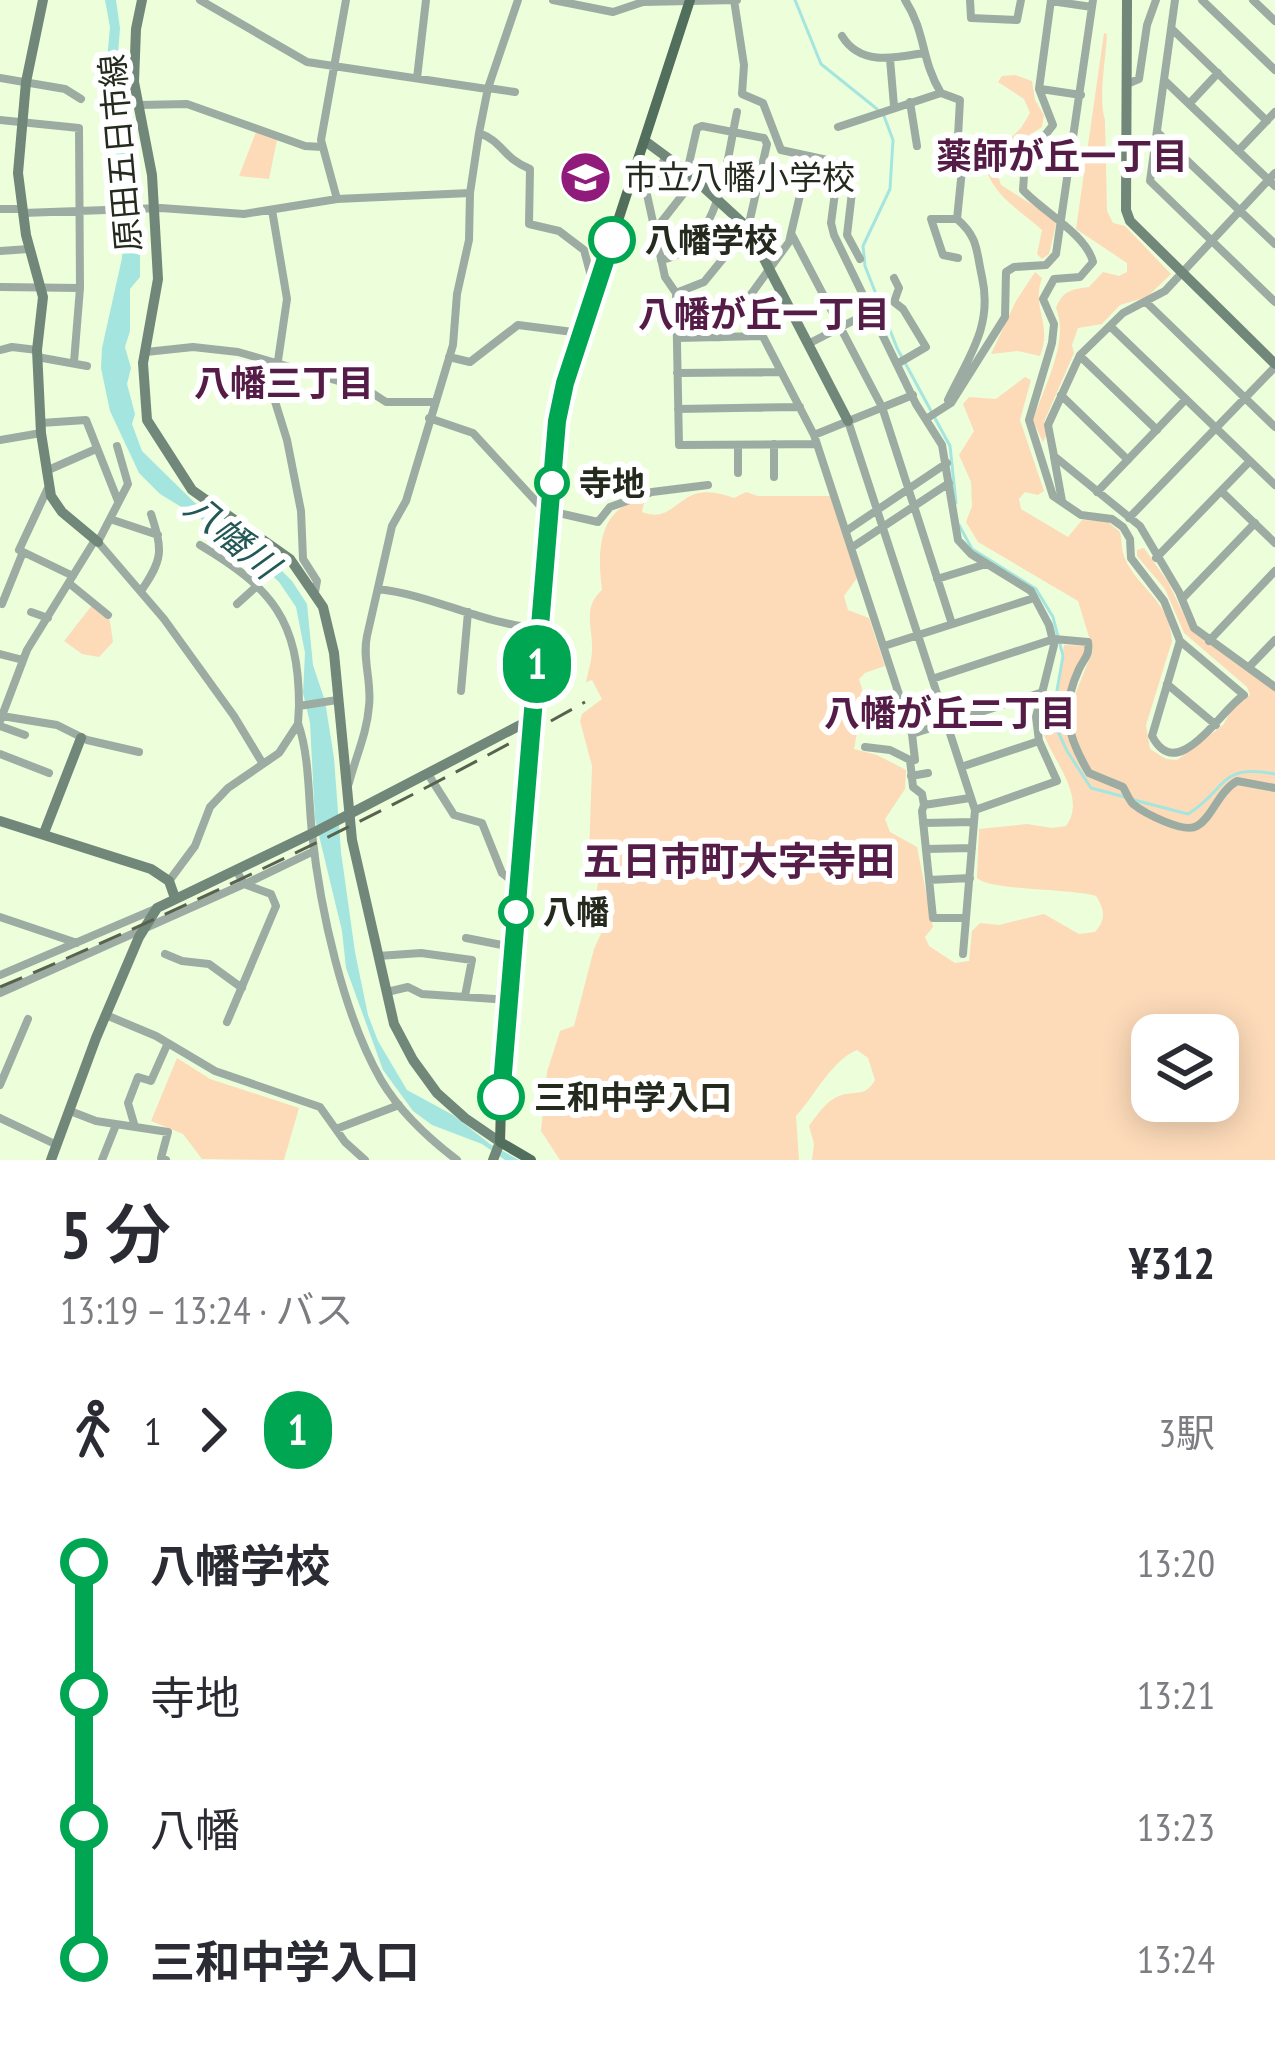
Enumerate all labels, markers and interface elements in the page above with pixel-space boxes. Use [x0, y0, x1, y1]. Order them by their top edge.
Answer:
street label: 原田五日市線 [89, 53, 150, 254]
district label: 薬師が丘一丁目 [936, 132, 1188, 179]
school or university icon: 市立八幡小学校 [557, 149, 613, 205]
place label: 市立八幡小学校 [624, 155, 855, 198]
marker: 八幡学校 [590, 218, 634, 262]
place label: 八幡学校 [645, 218, 777, 261]
district label: 八幡が丘一丁目 [638, 290, 890, 337]
district label: 八幡三丁目 [194, 359, 374, 406]
place label: 寺地 [579, 461, 645, 504]
marker: 寺地 [536, 467, 568, 499]
water label: 八幡川 [176, 483, 292, 591]
line badge: 1 [498, 625, 576, 703]
text: 1 [527, 636, 547, 691]
district label: 八幡が丘二丁目 [824, 689, 1076, 736]
district label: 五日市町大字寺田 [583, 835, 895, 886]
place label: 八幡 [543, 890, 609, 933]
marker: 八幡 [500, 896, 532, 928]
map controls [1131, 1014, 1239, 1122]
button: layers [1131, 1014, 1239, 1122]
marker: 三和中学入口 [479, 1075, 523, 1119]
place label: 三和中学入口 [534, 1075, 732, 1118]
text: 5 分 [60, 1191, 171, 1276]
text: ¥312 [1129, 1233, 1215, 1291]
text: 13:19 – 13:24 · バス [60, 1284, 354, 1335]
icon: walk [60, 1397, 126, 1463]
icon: forward [180, 1397, 246, 1463]
text: 1 [288, 1402, 308, 1457]
text: 1 [144, 1405, 162, 1456]
text: 3駅 [1158, 1407, 1215, 1458]
text: 八幡学校 [150, 1536, 330, 1594]
text: 13:20 [1137, 1537, 1215, 1588]
text: 寺地 [150, 1668, 240, 1726]
text: 13:21 [1137, 1669, 1215, 1720]
text: 八幡 [150, 1800, 240, 1858]
text: 13:23 [1137, 1801, 1215, 1852]
text: 三和中学入口 [150, 1932, 420, 1990]
text: 13:24 [1137, 1933, 1215, 1984]

